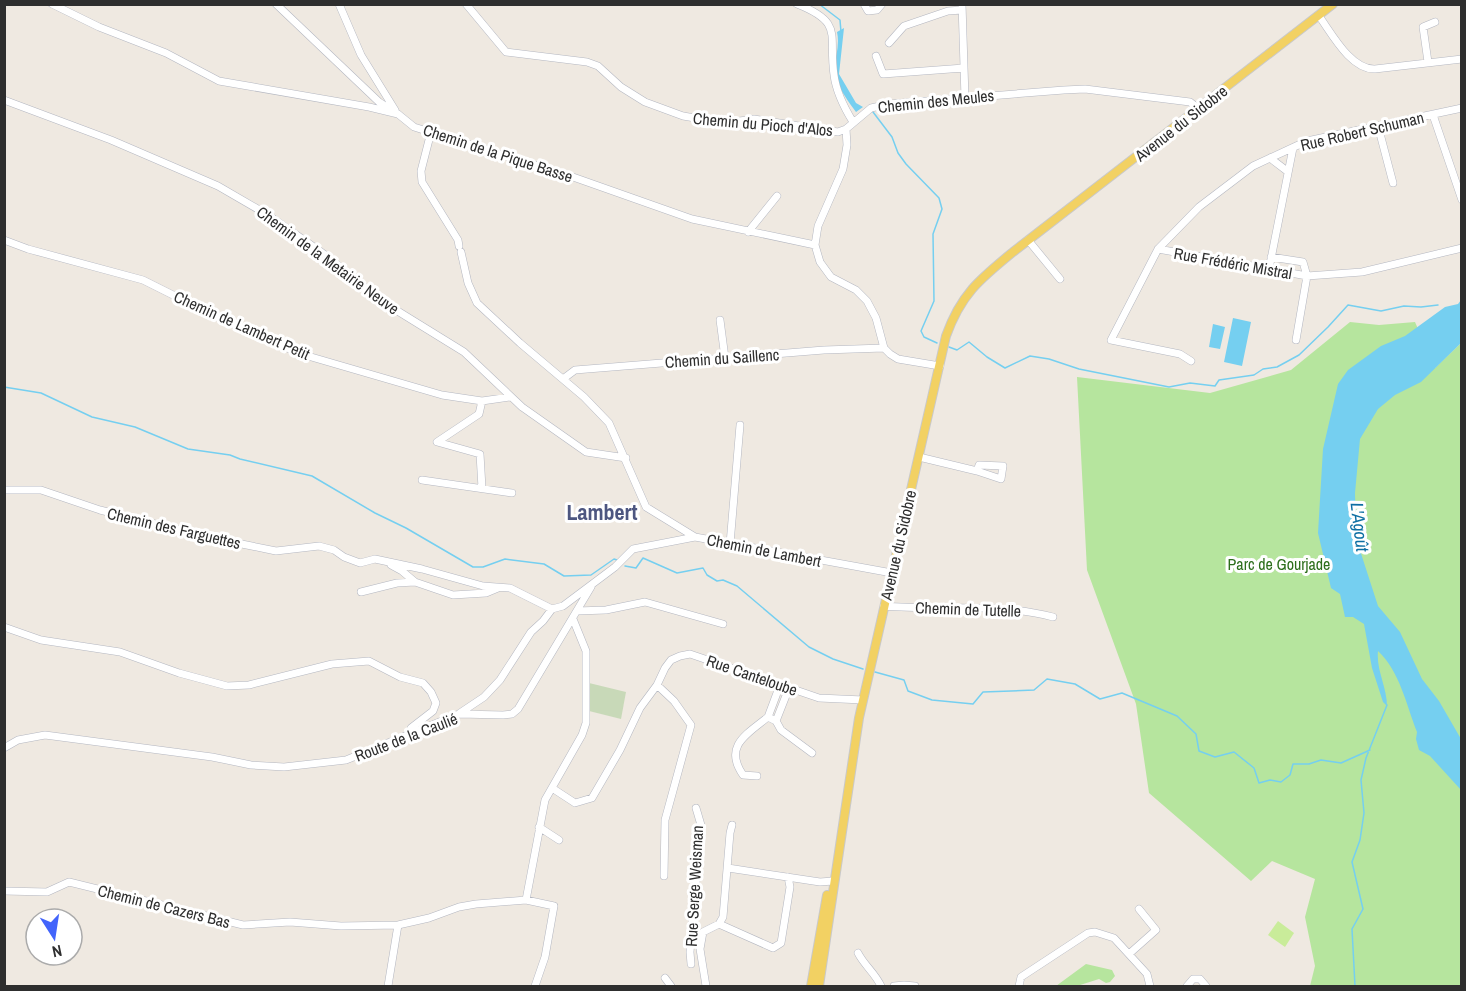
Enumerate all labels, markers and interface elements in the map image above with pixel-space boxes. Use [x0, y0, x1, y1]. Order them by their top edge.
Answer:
street label: Avenue du Sidobre [1129, 80, 1232, 167]
street label: Chemin des Meules [877, 84, 995, 118]
street label: Rue Robert Schuman [1298, 106, 1426, 156]
street label: Chemin du Pioch d'Alos [692, 107, 834, 141]
street label: Chemin de la Pique Basse [420, 118, 576, 188]
street label: Chemin de la Metairie Neuve [252, 201, 404, 319]
street label: Rue Frédéric Mistral [1172, 242, 1294, 284]
street label: Chemin de Lambert Petit [171, 285, 314, 365]
street label: Chemin du Saillenc [664, 343, 780, 373]
street label: Avenue du Sidobre [874, 488, 921, 603]
district label: Lambert [566, 497, 638, 527]
water label: L'Agoût [1345, 501, 1376, 554]
street label: Chemin des Farguettes [105, 502, 243, 554]
street label: Chemin de Lambert [705, 528, 823, 572]
park label: Parc de Gourjade [1228, 553, 1330, 575]
street label: Chemin de Tutelle [915, 596, 1021, 622]
street label: Rue Canteloube [704, 649, 800, 701]
street label: Route de la Caulié [351, 707, 461, 767]
street label: Rue Serge Weisman [680, 825, 708, 947]
street label: Chemin de Cazers Bas [96, 879, 232, 933]
north arrow [24, 907, 84, 967]
text: N [50, 940, 64, 963]

